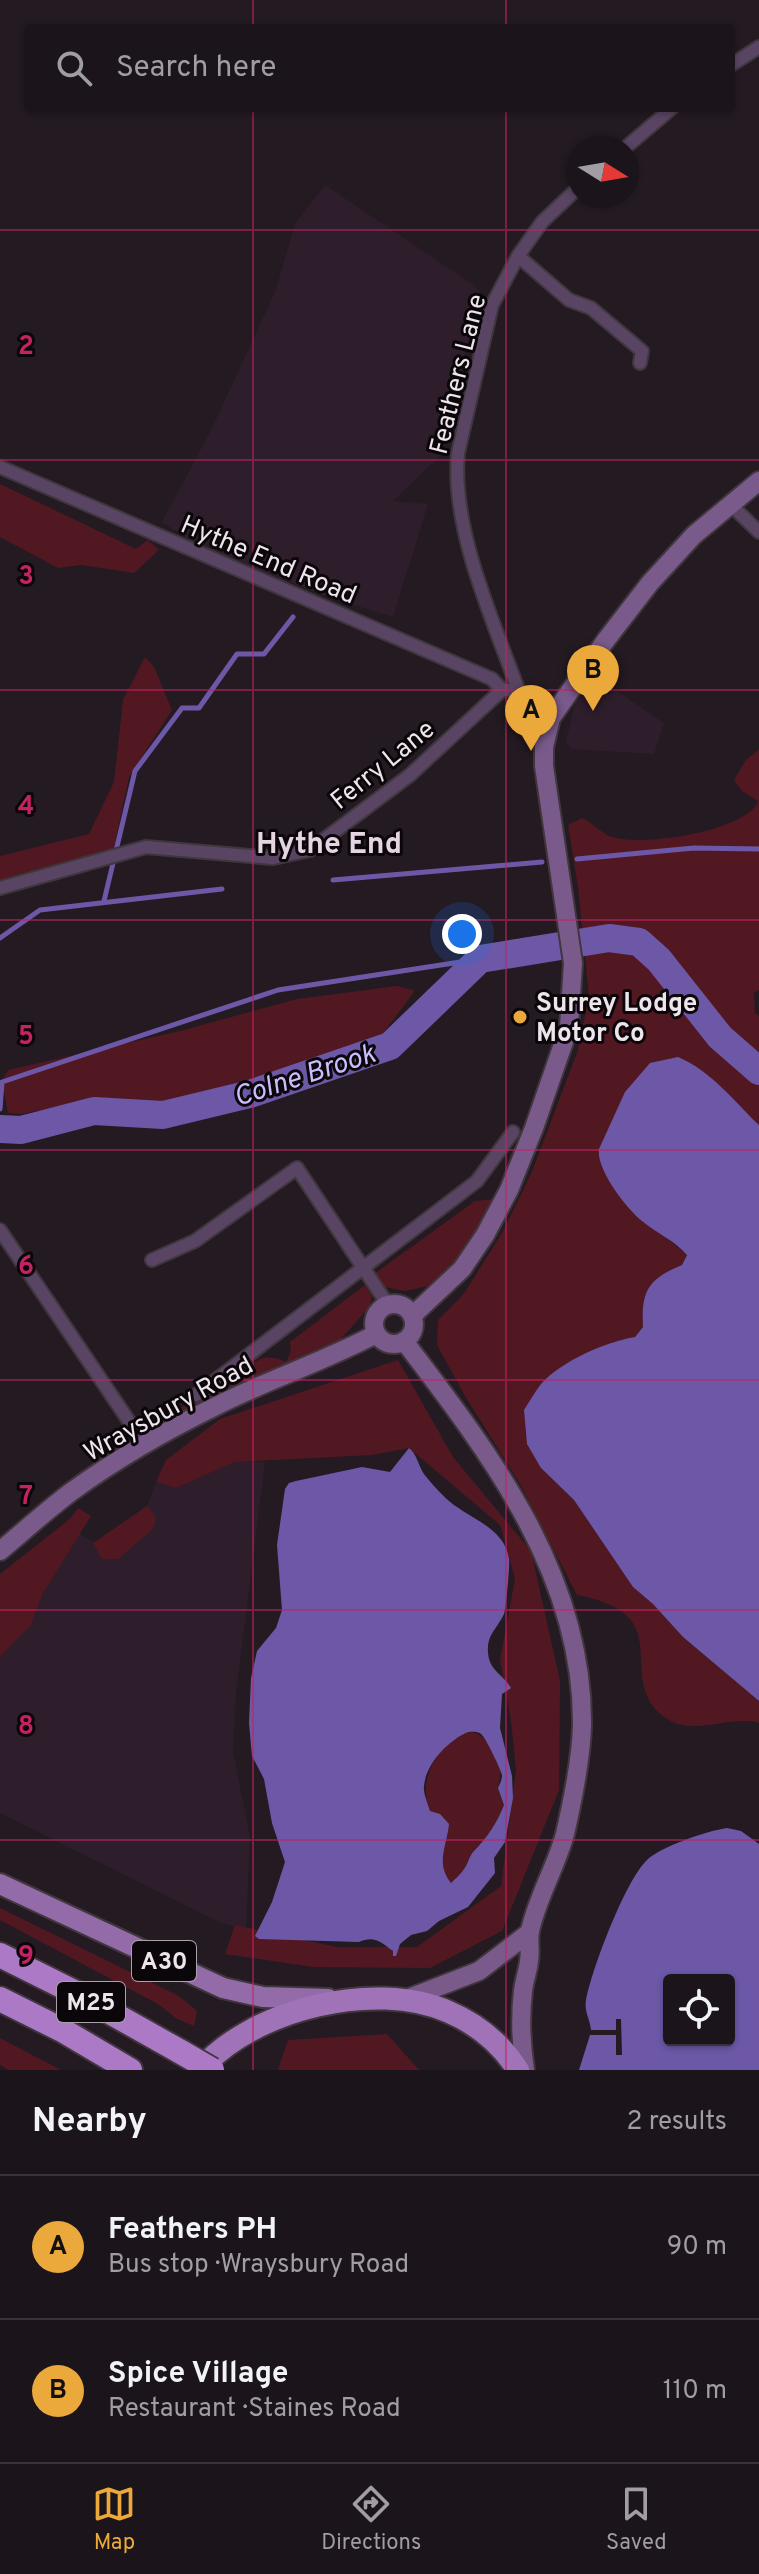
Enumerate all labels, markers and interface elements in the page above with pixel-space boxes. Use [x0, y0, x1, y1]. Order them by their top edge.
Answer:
search box [24, 24, 735, 112]
icon: search [52, 46, 96, 90]
text: Search here [116, 50, 276, 87]
north arrow [567, 136, 639, 208]
street label: Feathers Lane [424, 291, 495, 458]
text: 2 [18, 331, 34, 364]
street label: Hythe End Road [175, 509, 361, 613]
text: 3 [18, 561, 34, 594]
pin: B [567, 645, 619, 711]
pin: A [505, 685, 557, 751]
street label: Ferry Lane [325, 714, 442, 818]
text: 4 [18, 791, 34, 824]
district label: Hythe End [256, 827, 402, 864]
your location [442, 914, 482, 954]
place label: Surrey Lodge Motor Co [536, 988, 697, 1051]
marker: Surrey Lodge Motor Co [511, 1008, 529, 1026]
text: 5 [18, 1021, 34, 1054]
water label: Colne Brook [230, 1037, 381, 1117]
text: 6 [18, 1251, 34, 1284]
street label: Wraysbury Road [79, 1350, 260, 1470]
text: 7 [19, 1481, 33, 1514]
text: 8 [18, 1711, 34, 1744]
text: 9 [18, 1941, 34, 1974]
road number: A30 [132, 1941, 196, 1981]
map controls [663, 1974, 735, 2046]
button: locate [663, 1974, 735, 2046]
road number: M25 [57, 1982, 125, 2022]
text: Nearby [32, 2101, 147, 2144]
text: 2 results [627, 2106, 727, 2139]
text: Feathers PH [108, 2212, 277, 2249]
text: A [49, 2231, 67, 2264]
text: 90 m [667, 2231, 727, 2264]
text: Bus stop · Wraysbury Road [108, 2249, 409, 2282]
text: Spice Village [108, 2356, 288, 2393]
text: B [49, 2375, 67, 2408]
text: 110 m [663, 2375, 727, 2408]
text: Restaurant · Staines Road [108, 2393, 401, 2426]
tab: Map [92, 2482, 136, 2557]
tab: Directions [321, 2482, 421, 2557]
tab: Saved [606, 2482, 667, 2557]

